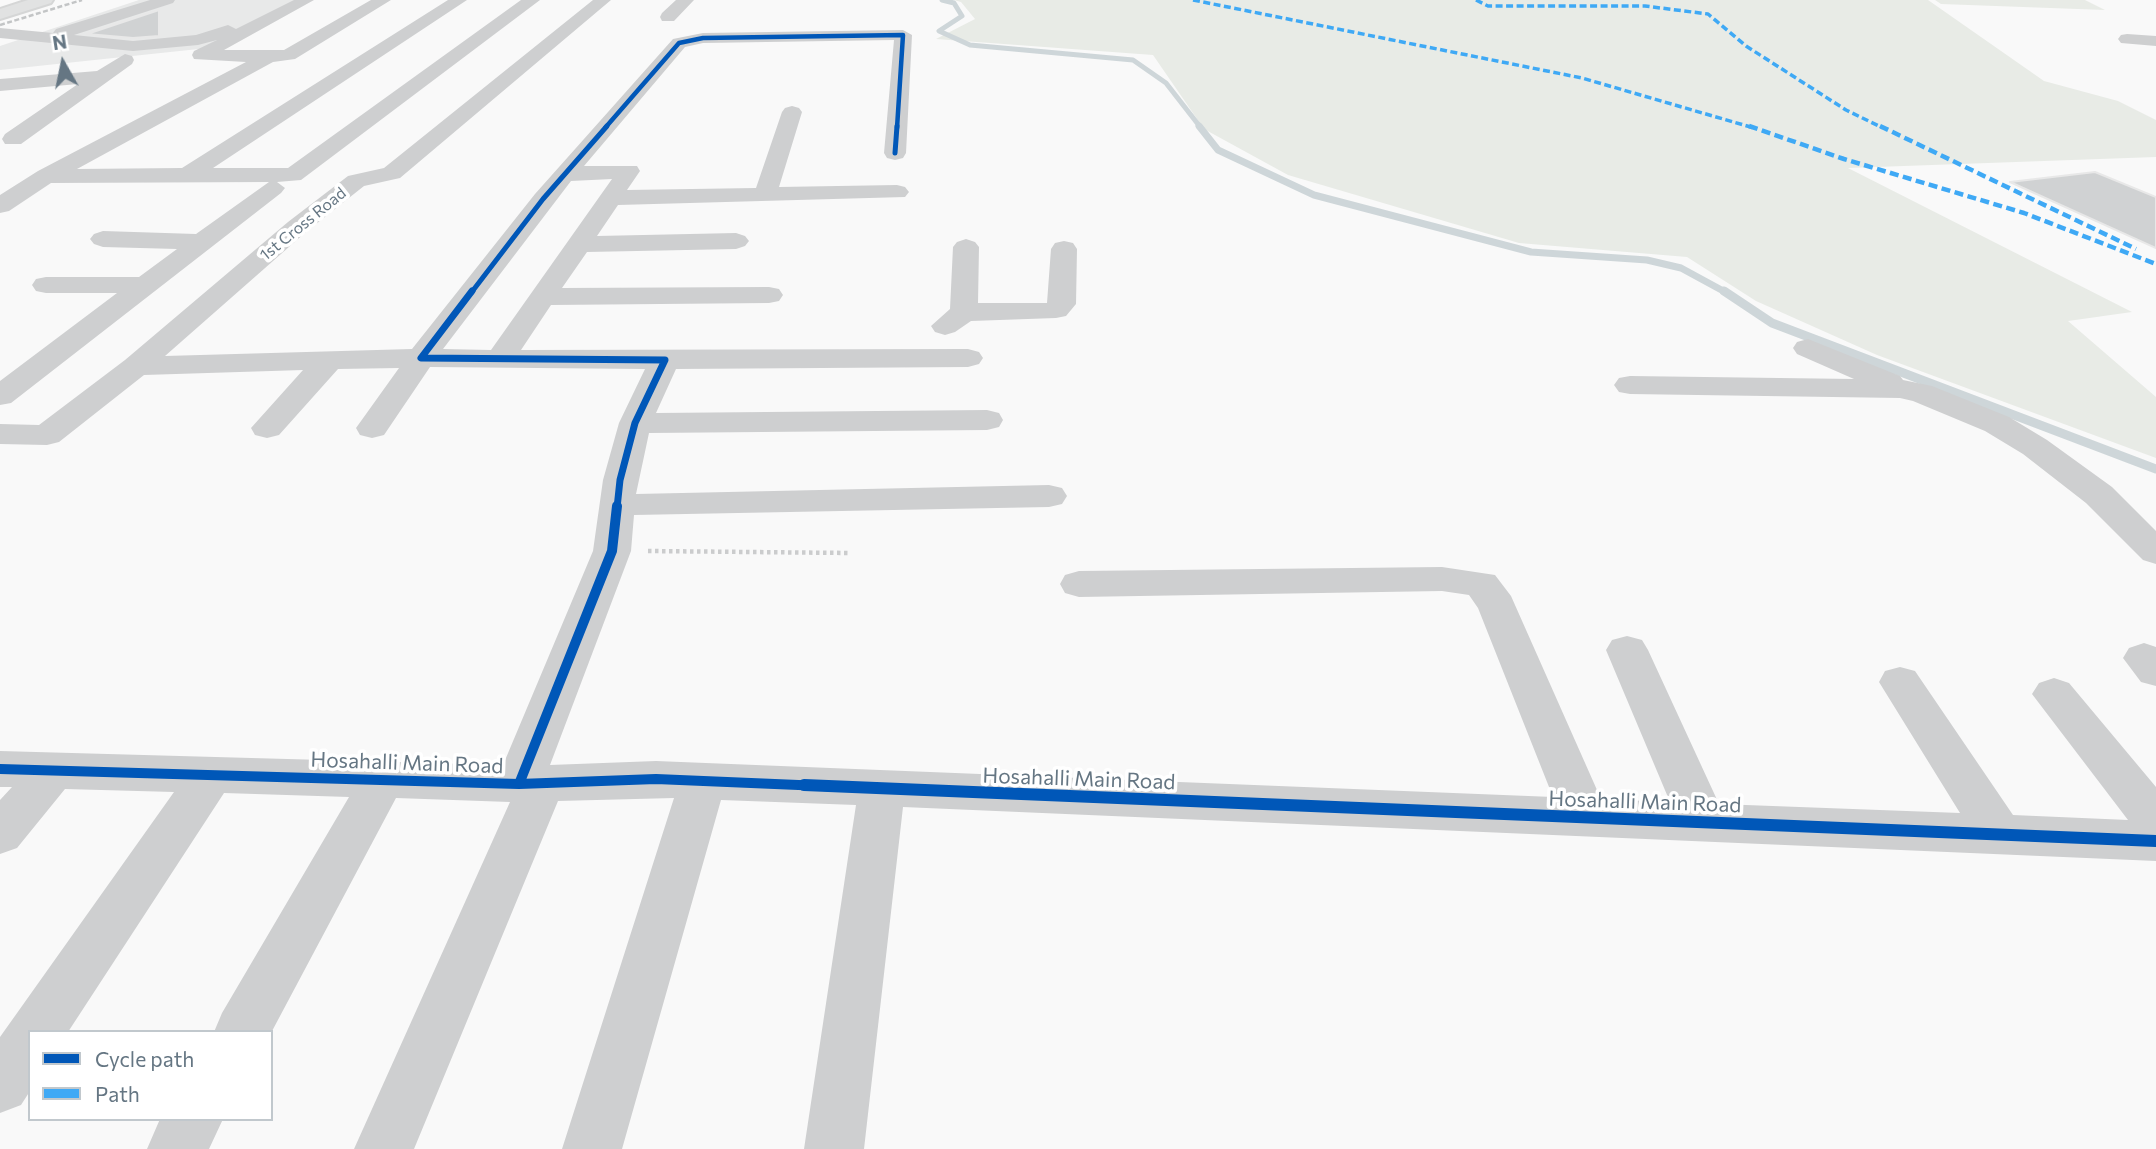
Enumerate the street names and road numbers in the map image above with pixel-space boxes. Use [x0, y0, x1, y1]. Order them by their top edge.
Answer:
street label: 1st Cross Road [256, 183, 350, 265]
street label: Hosahalli Main Road [310, 747, 504, 779]
street label: Hosahalli Main Road [982, 763, 1176, 795]
street label: Hosahalli Main Road [1548, 786, 1742, 818]

